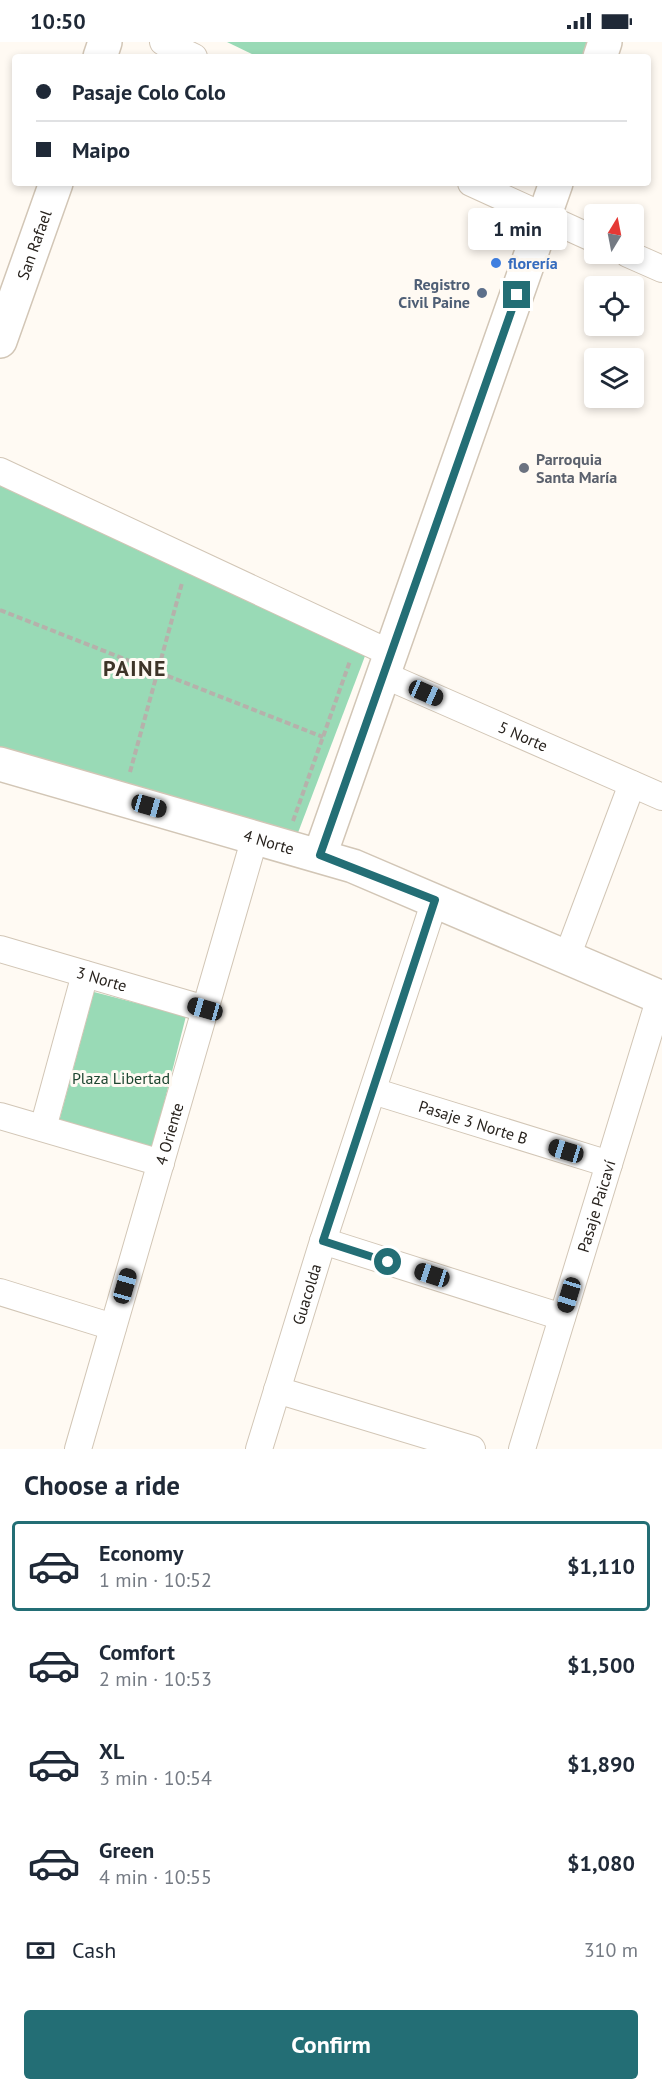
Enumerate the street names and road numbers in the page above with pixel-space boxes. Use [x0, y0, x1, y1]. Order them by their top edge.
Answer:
street label: San Rafael [13, 207, 56, 282]
street label: 5 Norte [496, 717, 551, 756]
street label: 4 Norte [241, 825, 297, 859]
street label: 3 Norte [74, 962, 129, 996]
street label: Pasaje 3 Norte B [416, 1096, 530, 1148]
street label: 4 Oriente [151, 1100, 188, 1167]
street label: Pasaje Paicaví [573, 1157, 620, 1255]
street label: Guacolda [288, 1261, 325, 1327]

